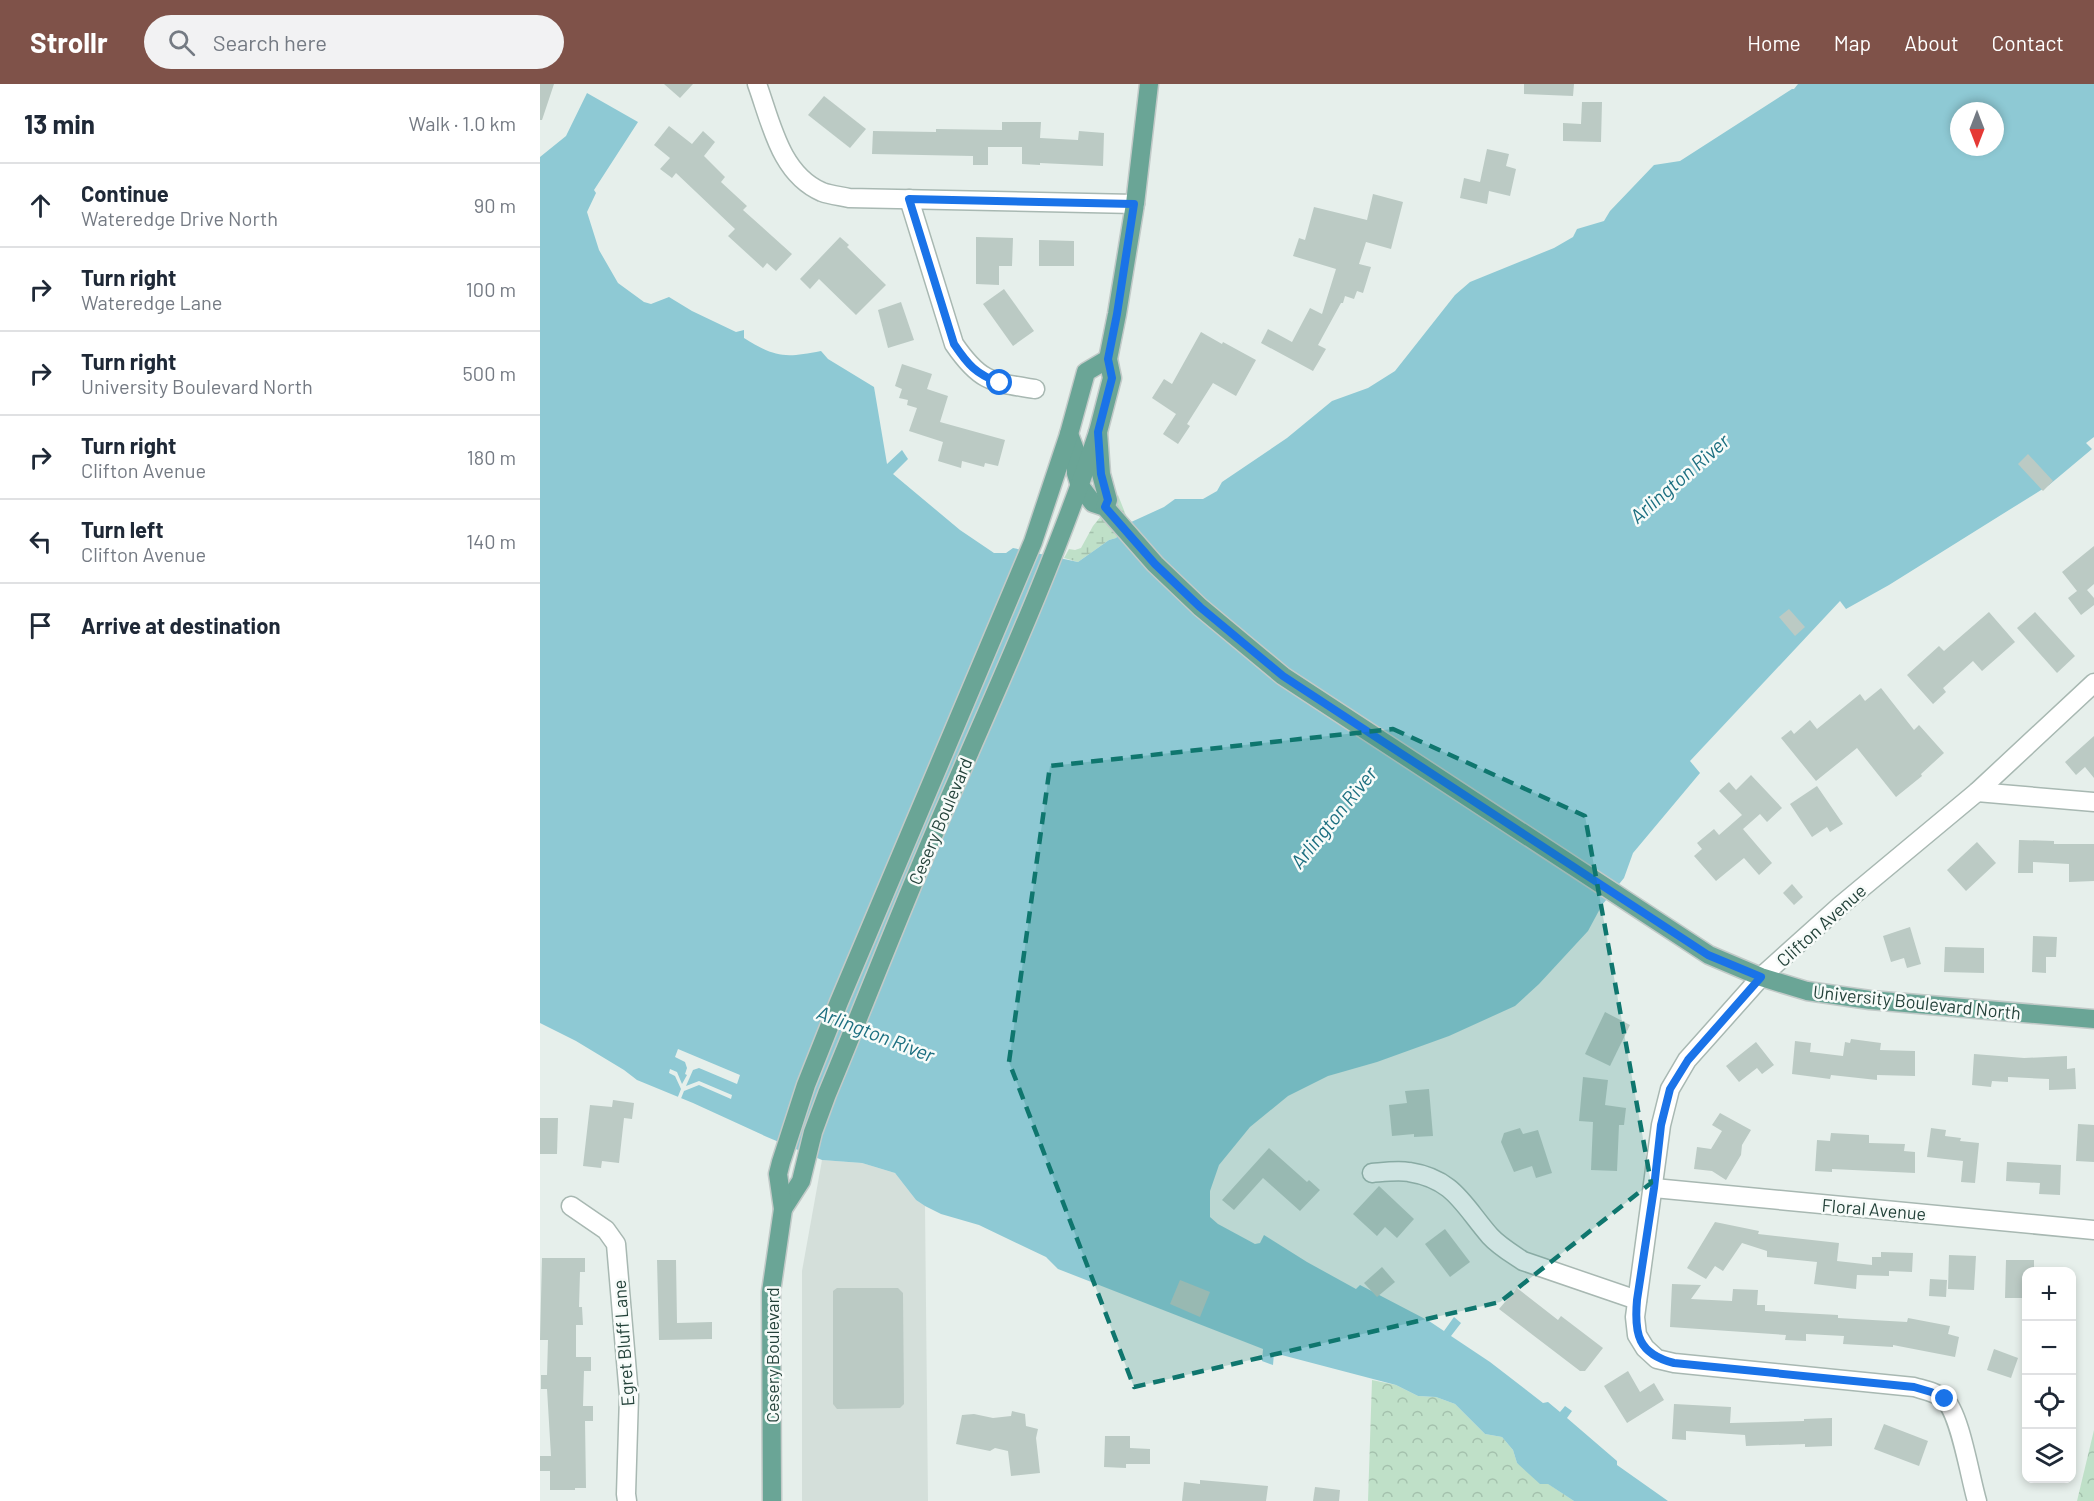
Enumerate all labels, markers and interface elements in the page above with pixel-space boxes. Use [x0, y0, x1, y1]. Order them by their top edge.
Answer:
search box [144, 15, 564, 69]
text: Strollr [30, 25, 108, 59]
icon: search [165, 26, 198, 59]
text: Search here [213, 29, 327, 55]
text: Home [1747, 30, 1801, 55]
text: Map [1834, 30, 1871, 55]
text: About [1904, 30, 1959, 55]
text: Contact [1992, 30, 2064, 55]
north arrow [1950, 102, 2004, 156]
text: 13 min [24, 108, 95, 139]
text: Walk · 1.0 km [409, 111, 516, 135]
text: Continue [81, 180, 169, 206]
icon: ahead [24, 189, 57, 222]
text: 90 m [474, 193, 516, 217]
text: Wateredge Drive North [81, 206, 278, 230]
text: Turn right [81, 264, 176, 290]
icon: right [24, 273, 57, 306]
text: 100 m [466, 277, 516, 301]
text: Wateredge Lane [81, 290, 222, 314]
text: Turn right [81, 348, 176, 374]
icon: right [24, 357, 57, 390]
text: 500 m [463, 361, 516, 385]
route start [986, 369, 1012, 395]
text: University Boulevard North [81, 374, 313, 398]
water label: Arlington River [1624, 428, 1734, 528]
text: Turn right [81, 432, 176, 458]
icon: right [24, 441, 57, 474]
text: 180 m [467, 445, 516, 469]
text: Clifton Avenue [81, 458, 206, 482]
text: Turn left [81, 516, 164, 542]
icon: left [24, 525, 57, 558]
text: 140 m [466, 529, 516, 553]
text: Clifton Avenue [81, 542, 206, 566]
icon: arrive [24, 609, 57, 642]
text: Arrive at destination [81, 612, 280, 638]
street label: Cesery Boulevard [903, 754, 977, 888]
water label: Arlington River [1285, 761, 1382, 873]
street label: Clifton Avenue [1772, 879, 1870, 971]
street label: University Boulevard North [1812, 980, 2022, 1024]
water label: Arlington River [814, 1000, 939, 1067]
street label: Floral Avenue [1821, 1193, 1927, 1225]
map controls [2022, 1267, 2076, 1483]
button: + [2022, 1267, 2076, 1321]
street label: Egret Bluff Lane [608, 1279, 638, 1407]
street label: Cesery Boulevard [761, 1287, 783, 1423]
button: − [2022, 1321, 2076, 1375]
button: locate [2022, 1375, 2076, 1429]
route end [1931, 1385, 1957, 1411]
button: layers [2022, 1429, 2076, 1483]

